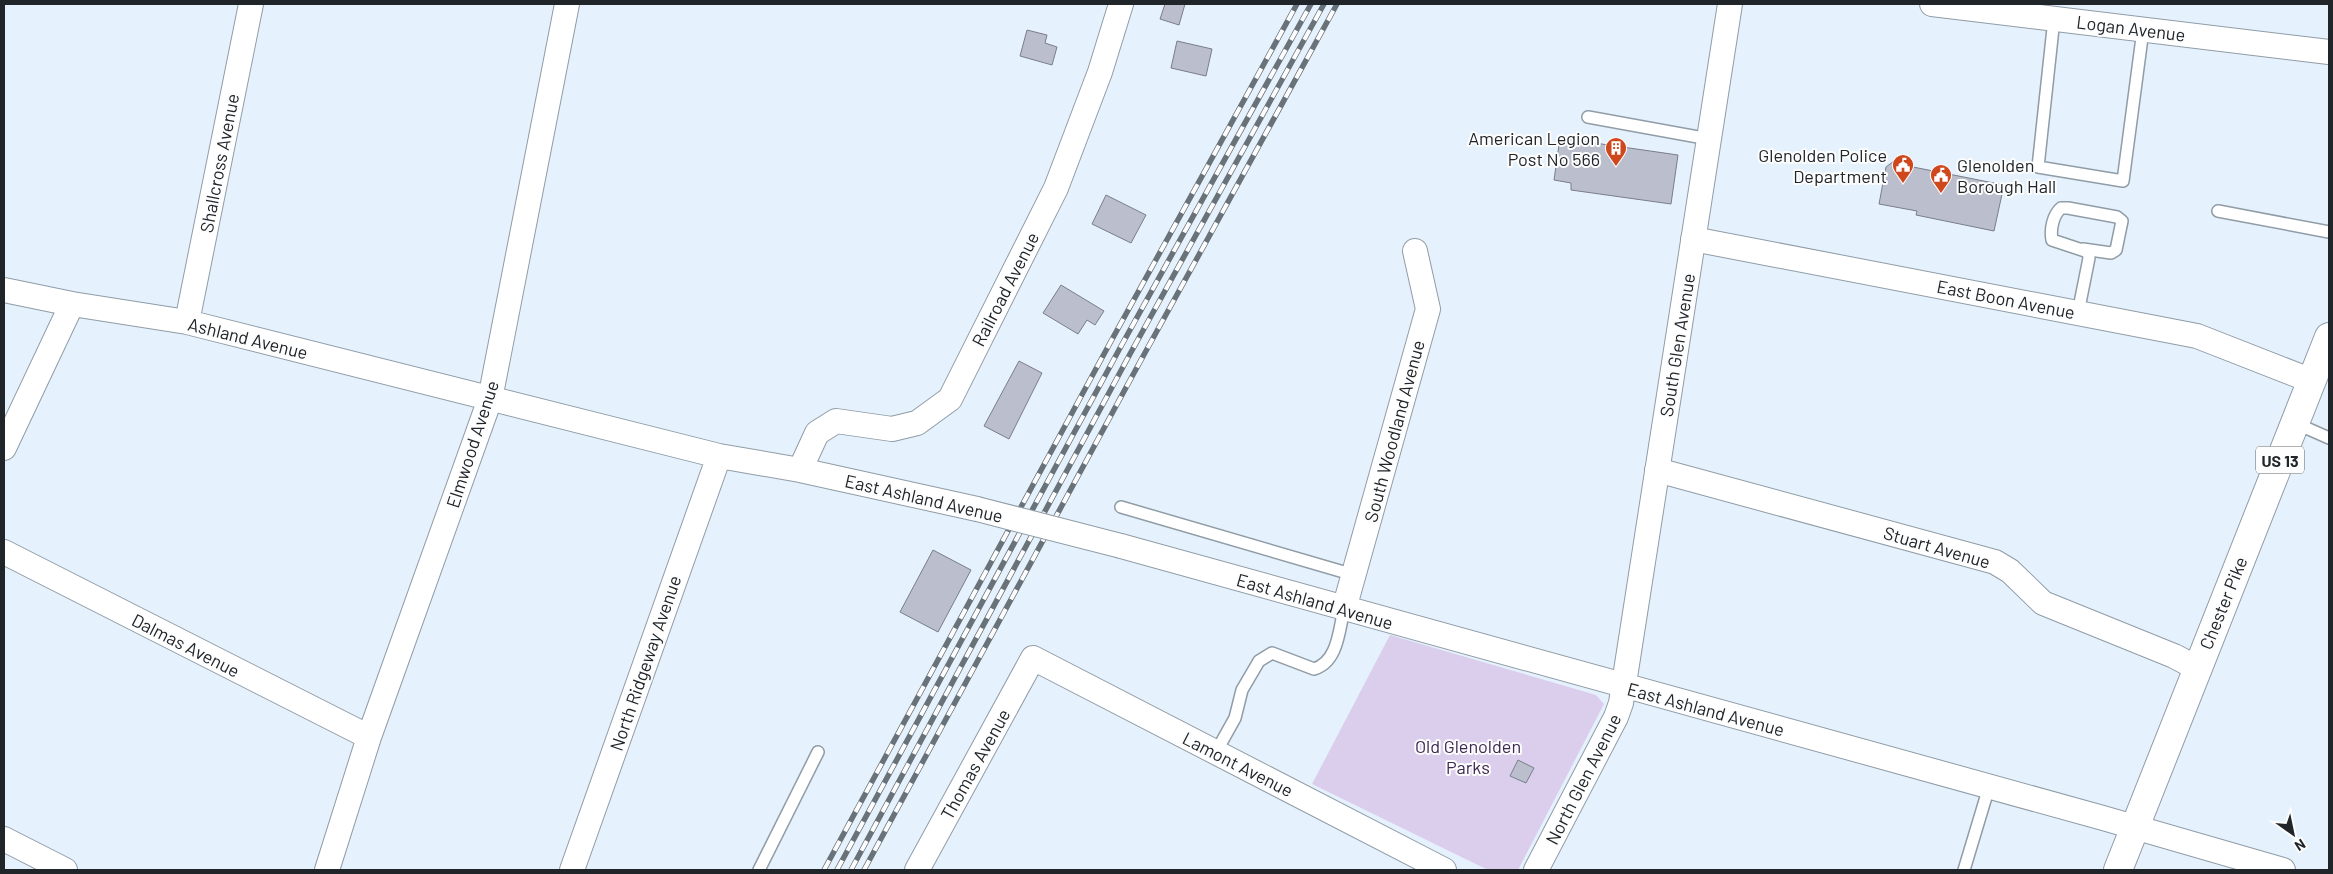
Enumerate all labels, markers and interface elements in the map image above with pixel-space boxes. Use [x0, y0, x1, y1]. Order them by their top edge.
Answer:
street label: Logan Avenue [2075, 10, 2187, 46]
street label: Shallcross Avenue [195, 92, 243, 234]
place label: American Legion Post No 566 [1468, 127, 1600, 170]
building icon: American Legion Post No 566 [1604, 136, 1628, 167]
place label: Glenolden Police Department [1758, 144, 1887, 187]
public building icon: Glenolden Police Department [1891, 153, 1915, 184]
place label: Glenolden Borough Hall [1957, 154, 2056, 197]
public building icon: Glenolden Borough Hall [1929, 163, 1953, 194]
street label: Railroad Avenue [967, 228, 1043, 350]
street label: South Glen Avenue [1655, 272, 1699, 418]
street label: East Boon Avenue [1935, 275, 2077, 323]
street label: Ashland Avenue [186, 312, 310, 364]
street label: South Woodland Avenue [1359, 337, 1429, 525]
street label: Elmwood Avenue [441, 378, 503, 510]
road number: US 13 [2256, 446, 2304, 474]
street label: East Ashland Avenue [843, 469, 1005, 527]
street label: Stuart Avenue [1881, 521, 1993, 573]
street label: Chester Pike [2194, 553, 2252, 653]
street label: East Ashland Avenue [1234, 568, 1396, 634]
street label: North Ridgeway Avenue [605, 572, 685, 754]
street label: Dalmas Avenue [128, 608, 244, 682]
street label: East Ashland Avenue [1625, 677, 1787, 741]
street label: Thomas Avenue [936, 705, 1014, 823]
street label: North Glen Avenue [1541, 710, 1625, 848]
street label: Lamont Avenue [1179, 727, 1297, 801]
park label: Old Glenolden Parks [1415, 735, 1521, 778]
north arrow [2268, 809, 2318, 859]
text: N [2292, 836, 2309, 855]

